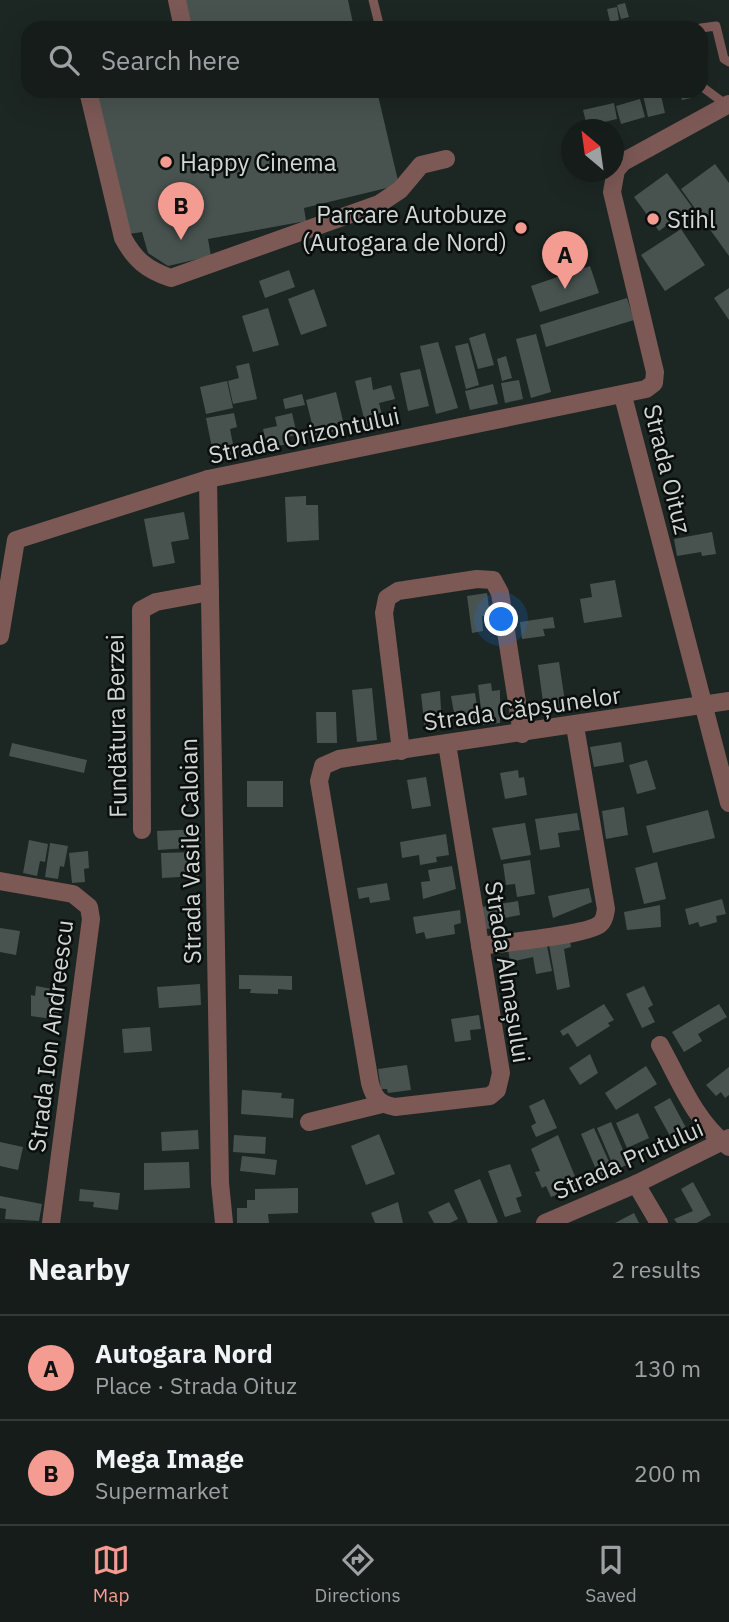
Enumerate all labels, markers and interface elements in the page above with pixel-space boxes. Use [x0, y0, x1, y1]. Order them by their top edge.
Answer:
search box [21, 21, 708, 98]
icon: search [45, 41, 83, 79]
text: Search here [101, 43, 240, 77]
north arrow [561, 119, 624, 182]
place label: Happy Cinema [180, 146, 337, 178]
marker: Happy Cinema [158, 154, 174, 170]
pin: B [158, 182, 204, 240]
place label: Parcare Autobuze (Autogara de Nord) [302, 198, 507, 258]
place label: Stihl [667, 203, 716, 235]
marker: Stihl [645, 211, 661, 227]
marker: Parcare Autobuze (Autogara de Nord) [513, 220, 529, 236]
pin: A [542, 231, 588, 289]
street label: Strada Orizontului [206, 399, 402, 471]
street label: Strada Oituz [636, 401, 700, 537]
your location [484, 602, 518, 636]
street label: Fundătura Berzei [98, 634, 134, 818]
street label: Strada Căpșunelor [421, 678, 623, 738]
street label: Strada Vasile Caloian [172, 738, 208, 964]
street label: Strada Almașului [478, 879, 538, 1065]
street label: Strada Ion Andreescu [20, 918, 80, 1154]
street label: Strada Prutului [548, 1112, 708, 1206]
text: Nearby [28, 1249, 130, 1288]
text: 2 results [611, 1254, 701, 1284]
text: Autogara Nord [95, 1336, 273, 1370]
text: A [43, 1353, 59, 1383]
text: 130 m [634, 1353, 701, 1383]
text: Place · Strada Oituz [95, 1370, 297, 1400]
text: Mega Image [95, 1441, 244, 1475]
text: B [43, 1458, 59, 1488]
text: 200 m [634, 1458, 701, 1488]
text: Supermarket [95, 1475, 229, 1505]
tab: Map [92, 1541, 130, 1607]
tab: Directions [314, 1541, 401, 1607]
tab: Saved [585, 1541, 637, 1607]

